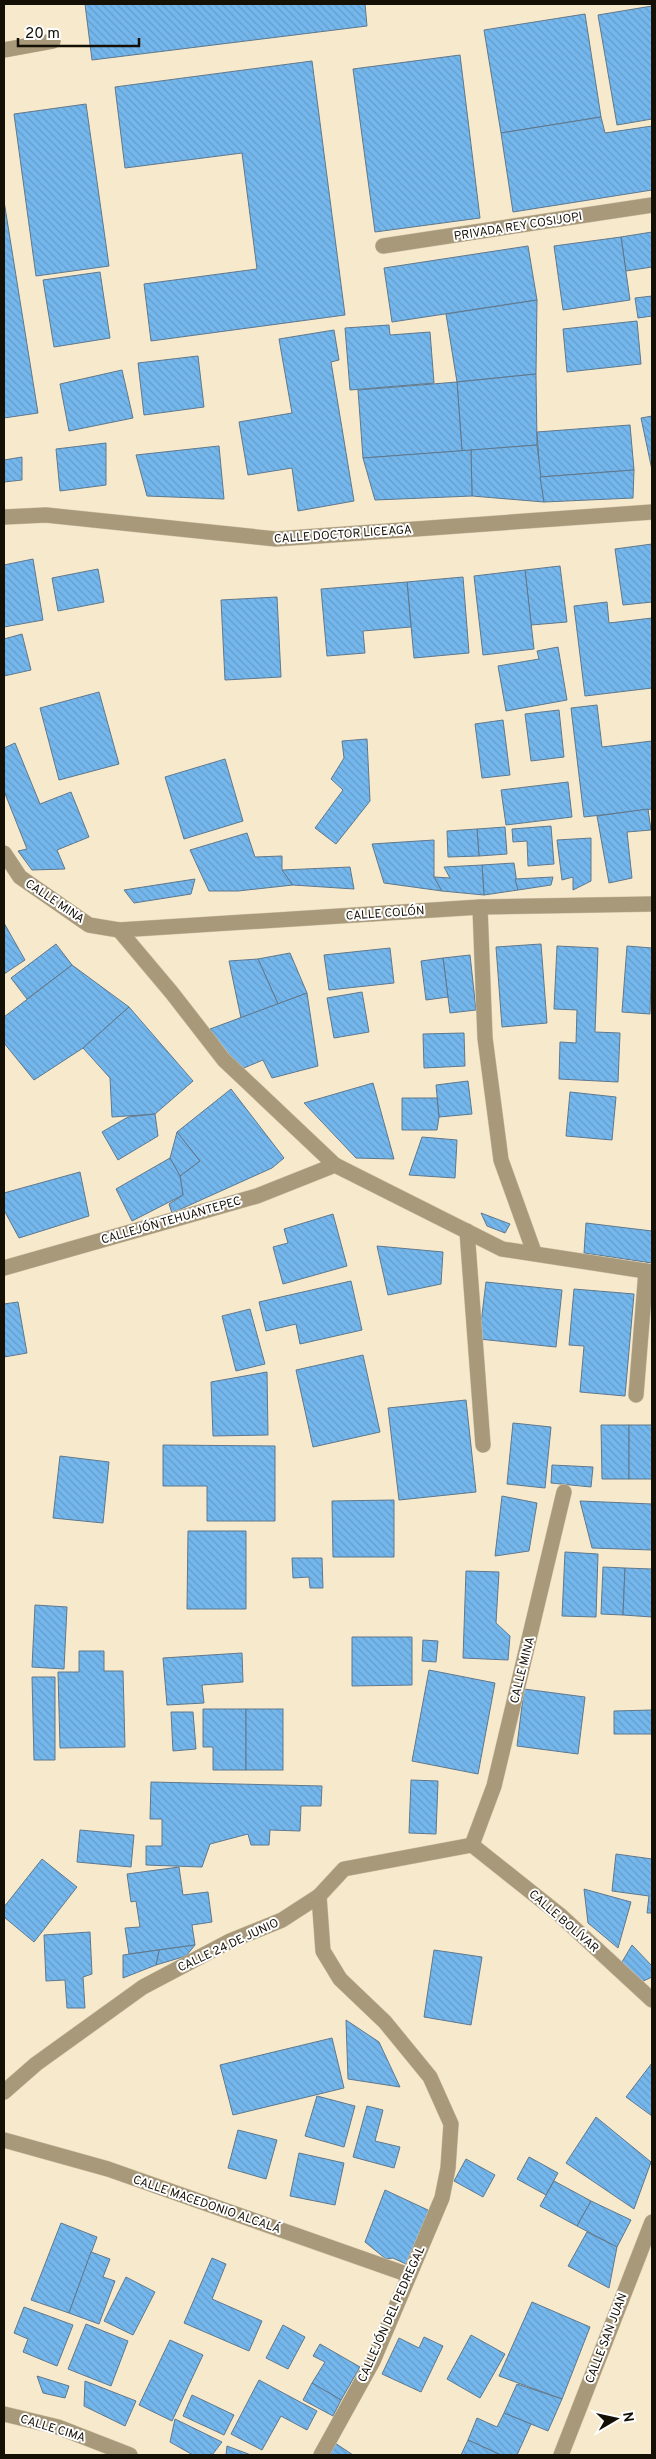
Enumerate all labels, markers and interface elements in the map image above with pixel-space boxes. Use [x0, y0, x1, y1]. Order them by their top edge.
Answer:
scale bar [18, 15, 139, 47]
text: 20 m [25, 25, 60, 44]
street label: PRIVADA REY COSIJOPI [453, 209, 583, 245]
street label: CALLE DOCTOR LICEAGA [274, 522, 413, 548]
street label: CALLE MINA [22, 876, 87, 928]
street label: CALLE COLÓN [345, 903, 425, 925]
street label: CALLEJÓN TEHUANTEPEC [99, 1193, 243, 1249]
street label: CALLE MINA [507, 1635, 539, 1705]
street label: CALLE BOLÍVAR [525, 1887, 602, 1957]
street label: CALLE 24 DE JUNIO [175, 1915, 282, 1976]
street label: CALLE MACEDONIO ALCALÁ [131, 2172, 283, 2238]
street label: CALLEJÓN DEL PEDREGAL [355, 2244, 429, 2385]
street label: CALLE SAN JUAN [582, 2291, 632, 2386]
north arrow [591, 2394, 641, 2444]
street label: CALLE CIMA [18, 2411, 87, 2446]
text: N [618, 2411, 637, 2424]

